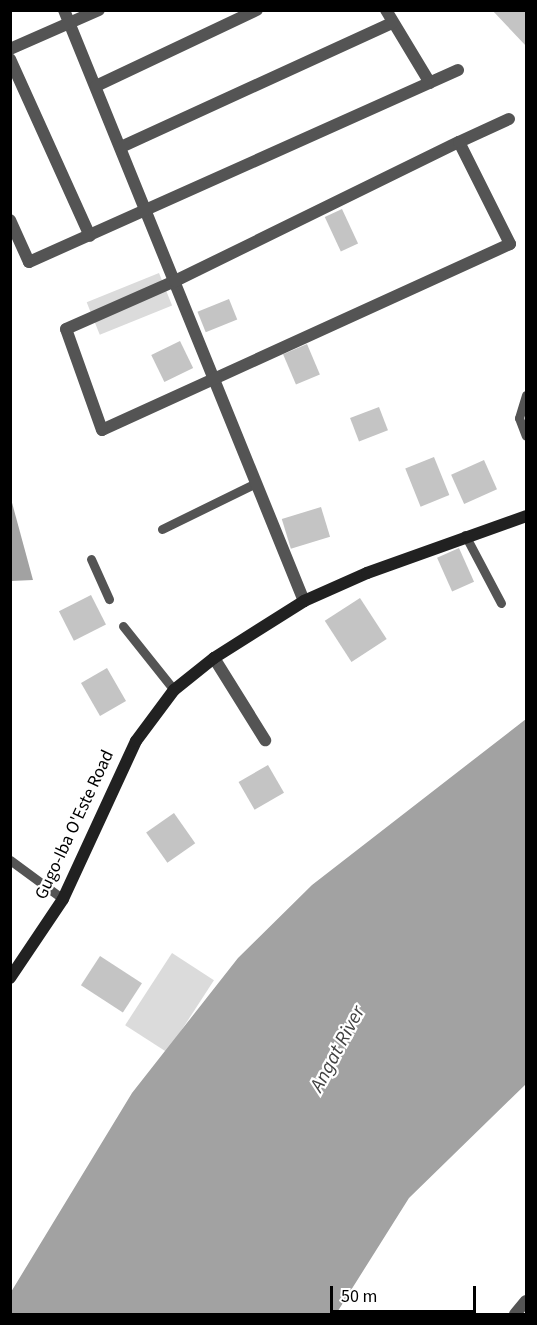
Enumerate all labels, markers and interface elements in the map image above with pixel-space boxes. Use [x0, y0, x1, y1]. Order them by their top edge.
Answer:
street label: Gugo-Iba O'Este Road [31, 747, 119, 903]
water label: Angat River [305, 1002, 371, 1096]
scale bar [333, 1274, 478, 1312]
text: 50 m [341, 1284, 377, 1309]

